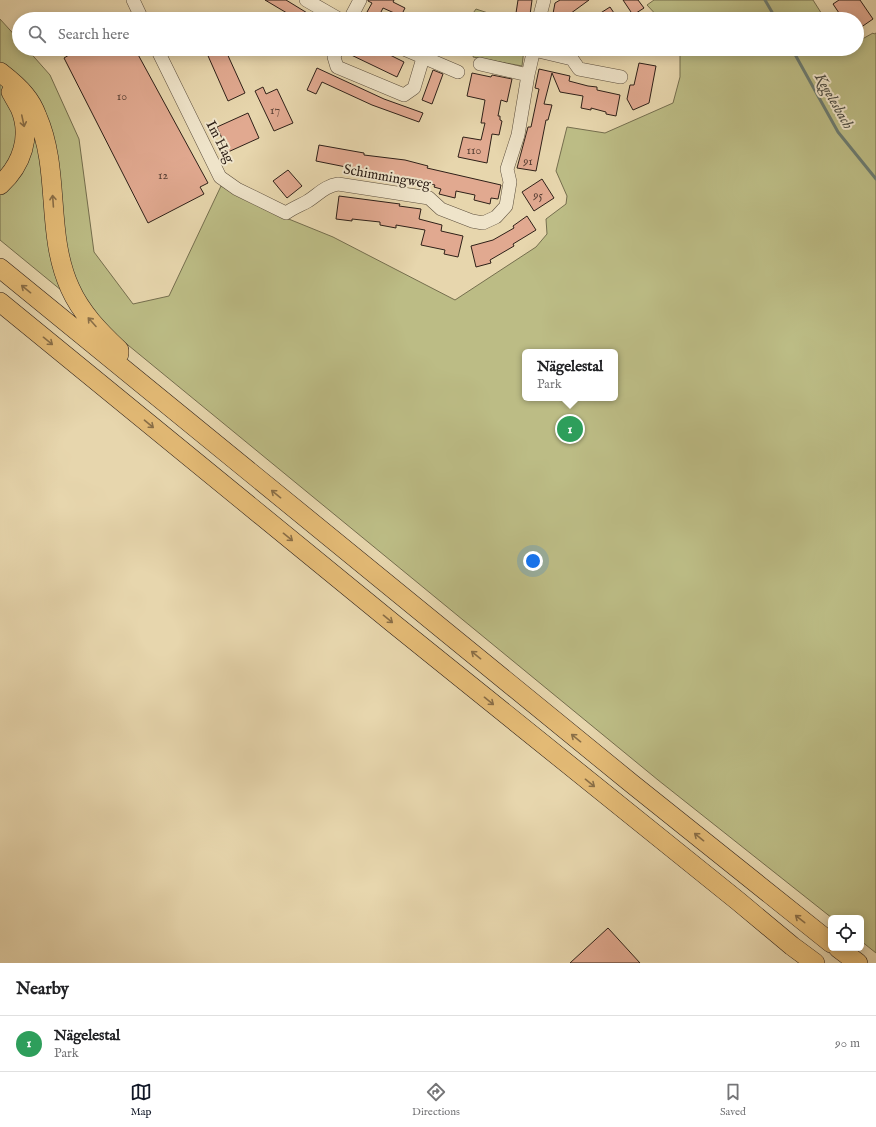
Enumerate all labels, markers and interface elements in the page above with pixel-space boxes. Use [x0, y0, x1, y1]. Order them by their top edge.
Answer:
search box [12, 12, 864, 56]
icon: search [26, 23, 48, 45]
text: Search here [58, 25, 129, 44]
water label: Kegelesbach [809, 69, 858, 133]
house number: 10 [117, 89, 127, 104]
house number: 17 [270, 103, 280, 118]
one-way arrow [20, 114, 28, 127]
street label: Im Hag [202, 118, 239, 167]
house number: 110 [467, 143, 481, 158]
house number: 91 [522, 154, 533, 169]
street label: Schimmingweg [342, 160, 432, 194]
house number: 12 [158, 168, 168, 183]
house number: 95 [532, 188, 543, 203]
one-way arrow [49, 195, 57, 208]
one-way arrow [20, 285, 31, 293]
one-way arrow [87, 317, 96, 327]
one-way arrow [43, 337, 54, 346]
popup [522, 349, 618, 401]
text: Nägelestal [537, 357, 603, 376]
text: Park [537, 376, 562, 393]
pin: 1 [557, 414, 583, 444]
one-way arrow [143, 419, 154, 428]
one-way arrow [270, 489, 281, 498]
one-way arrow [282, 532, 293, 541]
your location [523, 551, 543, 571]
one-way arrow [383, 615, 394, 623]
one-way arrow [470, 651, 481, 660]
one-way arrow [484, 696, 495, 705]
one-way arrow [571, 733, 582, 742]
one-way arrow [585, 778, 596, 787]
one-way arrow [693, 833, 704, 842]
one-way arrow [795, 914, 806, 923]
map controls [828, 915, 864, 951]
button: locate [828, 915, 864, 951]
text: Nearby [16, 979, 69, 1000]
text: Nägelestal [54, 1026, 120, 1045]
text: 1 [27, 1035, 31, 1052]
text: 90 m [835, 1035, 860, 1052]
text: Park [54, 1045, 79, 1062]
tab: Map [130, 1081, 152, 1119]
tab: Directions [412, 1081, 460, 1119]
tab: Saved [720, 1081, 746, 1119]

